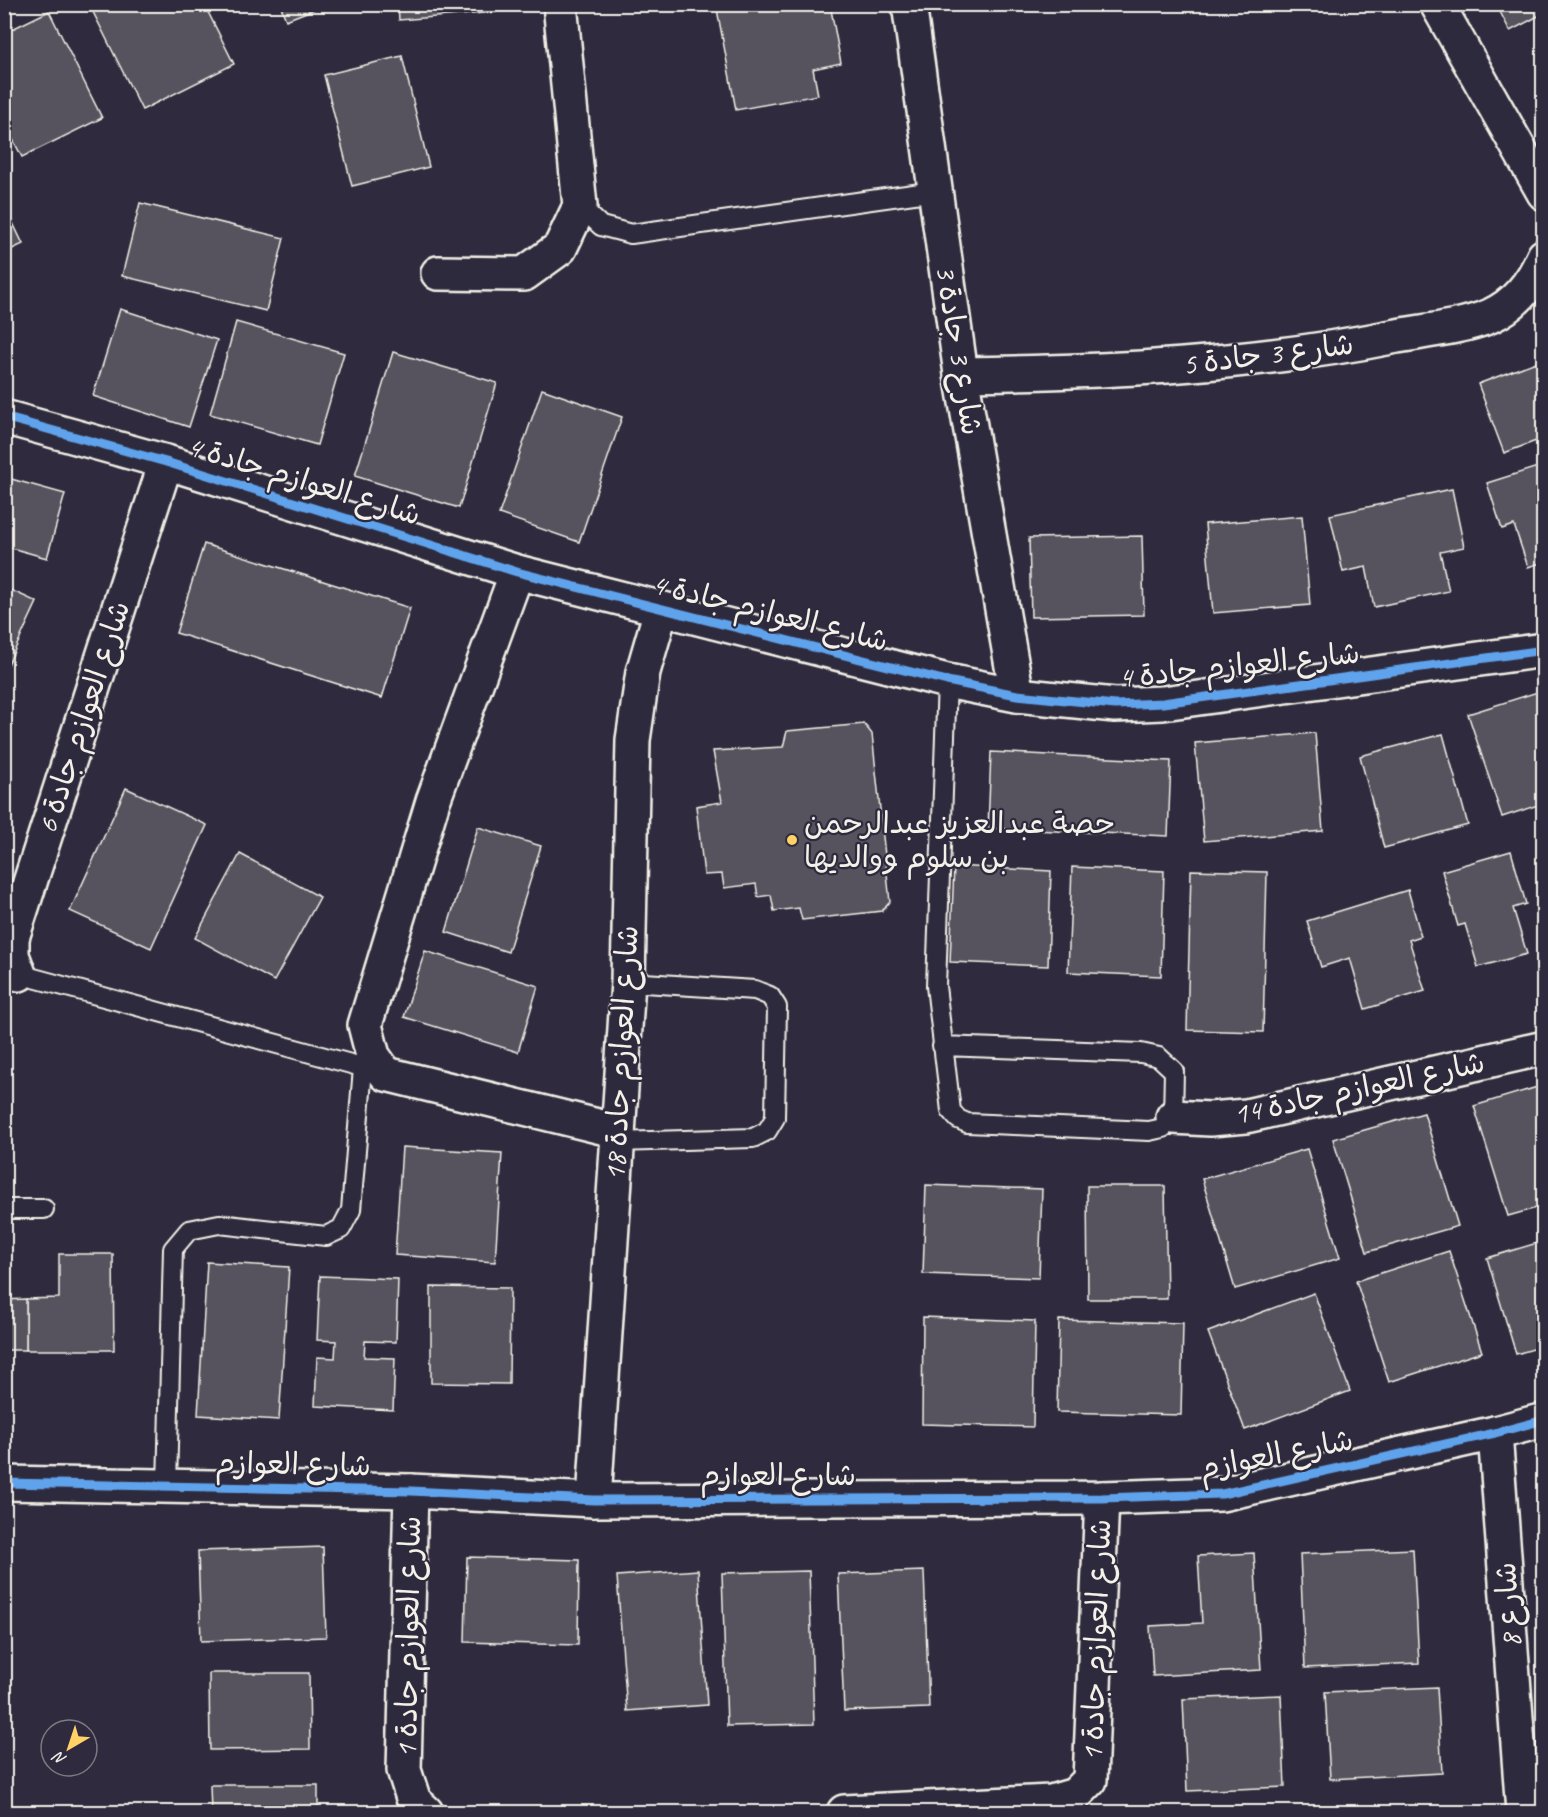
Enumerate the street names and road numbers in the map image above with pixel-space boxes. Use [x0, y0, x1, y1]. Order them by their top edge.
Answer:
street label: شارع 3 جادة 3 [925, 262, 991, 438]
street label: شارع 3 جادة 5 [1180, 325, 1356, 385]
street label: شارع العوازم جادة 4 [181, 426, 425, 537]
street label: شارع العوازم جادة 4 [647, 564, 892, 664]
street label: شارع العوازم جادة 6 [27, 596, 142, 839]
street label: شارع العوازم جادة 4 [1117, 633, 1362, 701]
street label: شارع العوازم جادة 18 [595, 924, 651, 1182]
street label: شارع العوازم جادة 14 [1230, 1043, 1489, 1137]
street label: شارع العوازم [1196, 1420, 1357, 1491]
street label: شارع العوازم [215, 1444, 371, 1488]
street label: شارع العوازم [700, 1456, 856, 1498]
street label: شارع العوازم جادة 1 [387, 1516, 433, 1759]
street label: شارع العوازم جادة 1 [1073, 1518, 1123, 1762]
street label: شارع 8 [1486, 1561, 1532, 1649]

